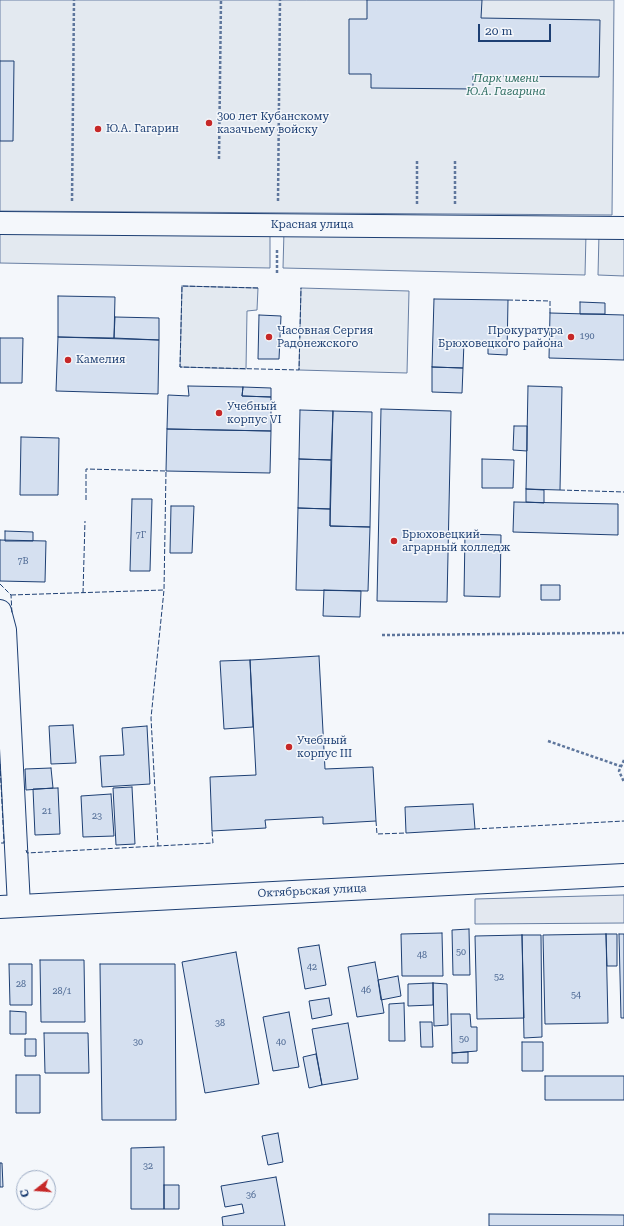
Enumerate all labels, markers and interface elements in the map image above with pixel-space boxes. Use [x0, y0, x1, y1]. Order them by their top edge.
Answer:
scale bar [480, 16, 553, 42]
text: 20 m [485, 24, 512, 38]
park label: Парк имени Ю.А. Гагарина [466, 72, 546, 98]
place label: 300 лет Кубанскому казачьему войску [217, 110, 329, 136]
marker: 300 лет Кубанскому казачьему войску [204, 118, 214, 128]
place label: Ю.А. Гагарин [106, 122, 179, 136]
marker: Ю.А. Гагарин [93, 124, 103, 134]
street label: Красная улица [271, 218, 353, 232]
place label: Часовная Сергия Радонежского [277, 324, 373, 350]
place label: Прокуратура Брюховецкого района [438, 324, 563, 350]
house number: 190 [579, 331, 595, 341]
marker: Часовная Сергия Радонежского [264, 332, 274, 342]
marker: Прокуратура Брюховецкого района [566, 332, 576, 342]
place label: Камелия [76, 353, 125, 367]
marker: Камелия [63, 355, 73, 365]
place label: Учебный корпус VI [227, 400, 282, 426]
marker: Учебный корпус VI [214, 408, 224, 418]
place label: Брюховецкий аграрный колледж [402, 528, 511, 554]
house number: 7Г [136, 530, 146, 540]
marker: Брюховецкий аграрный колледж [389, 536, 399, 546]
house number: 7В [17, 556, 29, 566]
place label: Учебный корпус III [297, 734, 352, 760]
marker: Учебный корпус III [284, 742, 294, 752]
house number: 21 [42, 806, 52, 816]
house number: 23 [92, 811, 102, 821]
street label: Октябрьская улица [257, 882, 367, 900]
house number: 50 [456, 947, 466, 957]
house number: 48 [417, 950, 427, 960]
house number: 42 [307, 962, 317, 972]
house number: 52 [494, 972, 504, 982]
house number: 28 [16, 979, 26, 989]
house number: 46 [361, 985, 371, 995]
house number: 28/1 [53, 986, 71, 996]
house number: 54 [571, 990, 581, 1000]
house number: 38 [215, 1018, 225, 1028]
house number: 50 [459, 1034, 469, 1044]
house number: 30 [133, 1037, 143, 1047]
house number: 40 [276, 1037, 286, 1047]
house number: 32 [143, 1161, 153, 1171]
north arrow [16, 1170, 56, 1210]
text: С [18, 1188, 32, 1199]
house number: 36 [246, 1190, 256, 1200]

